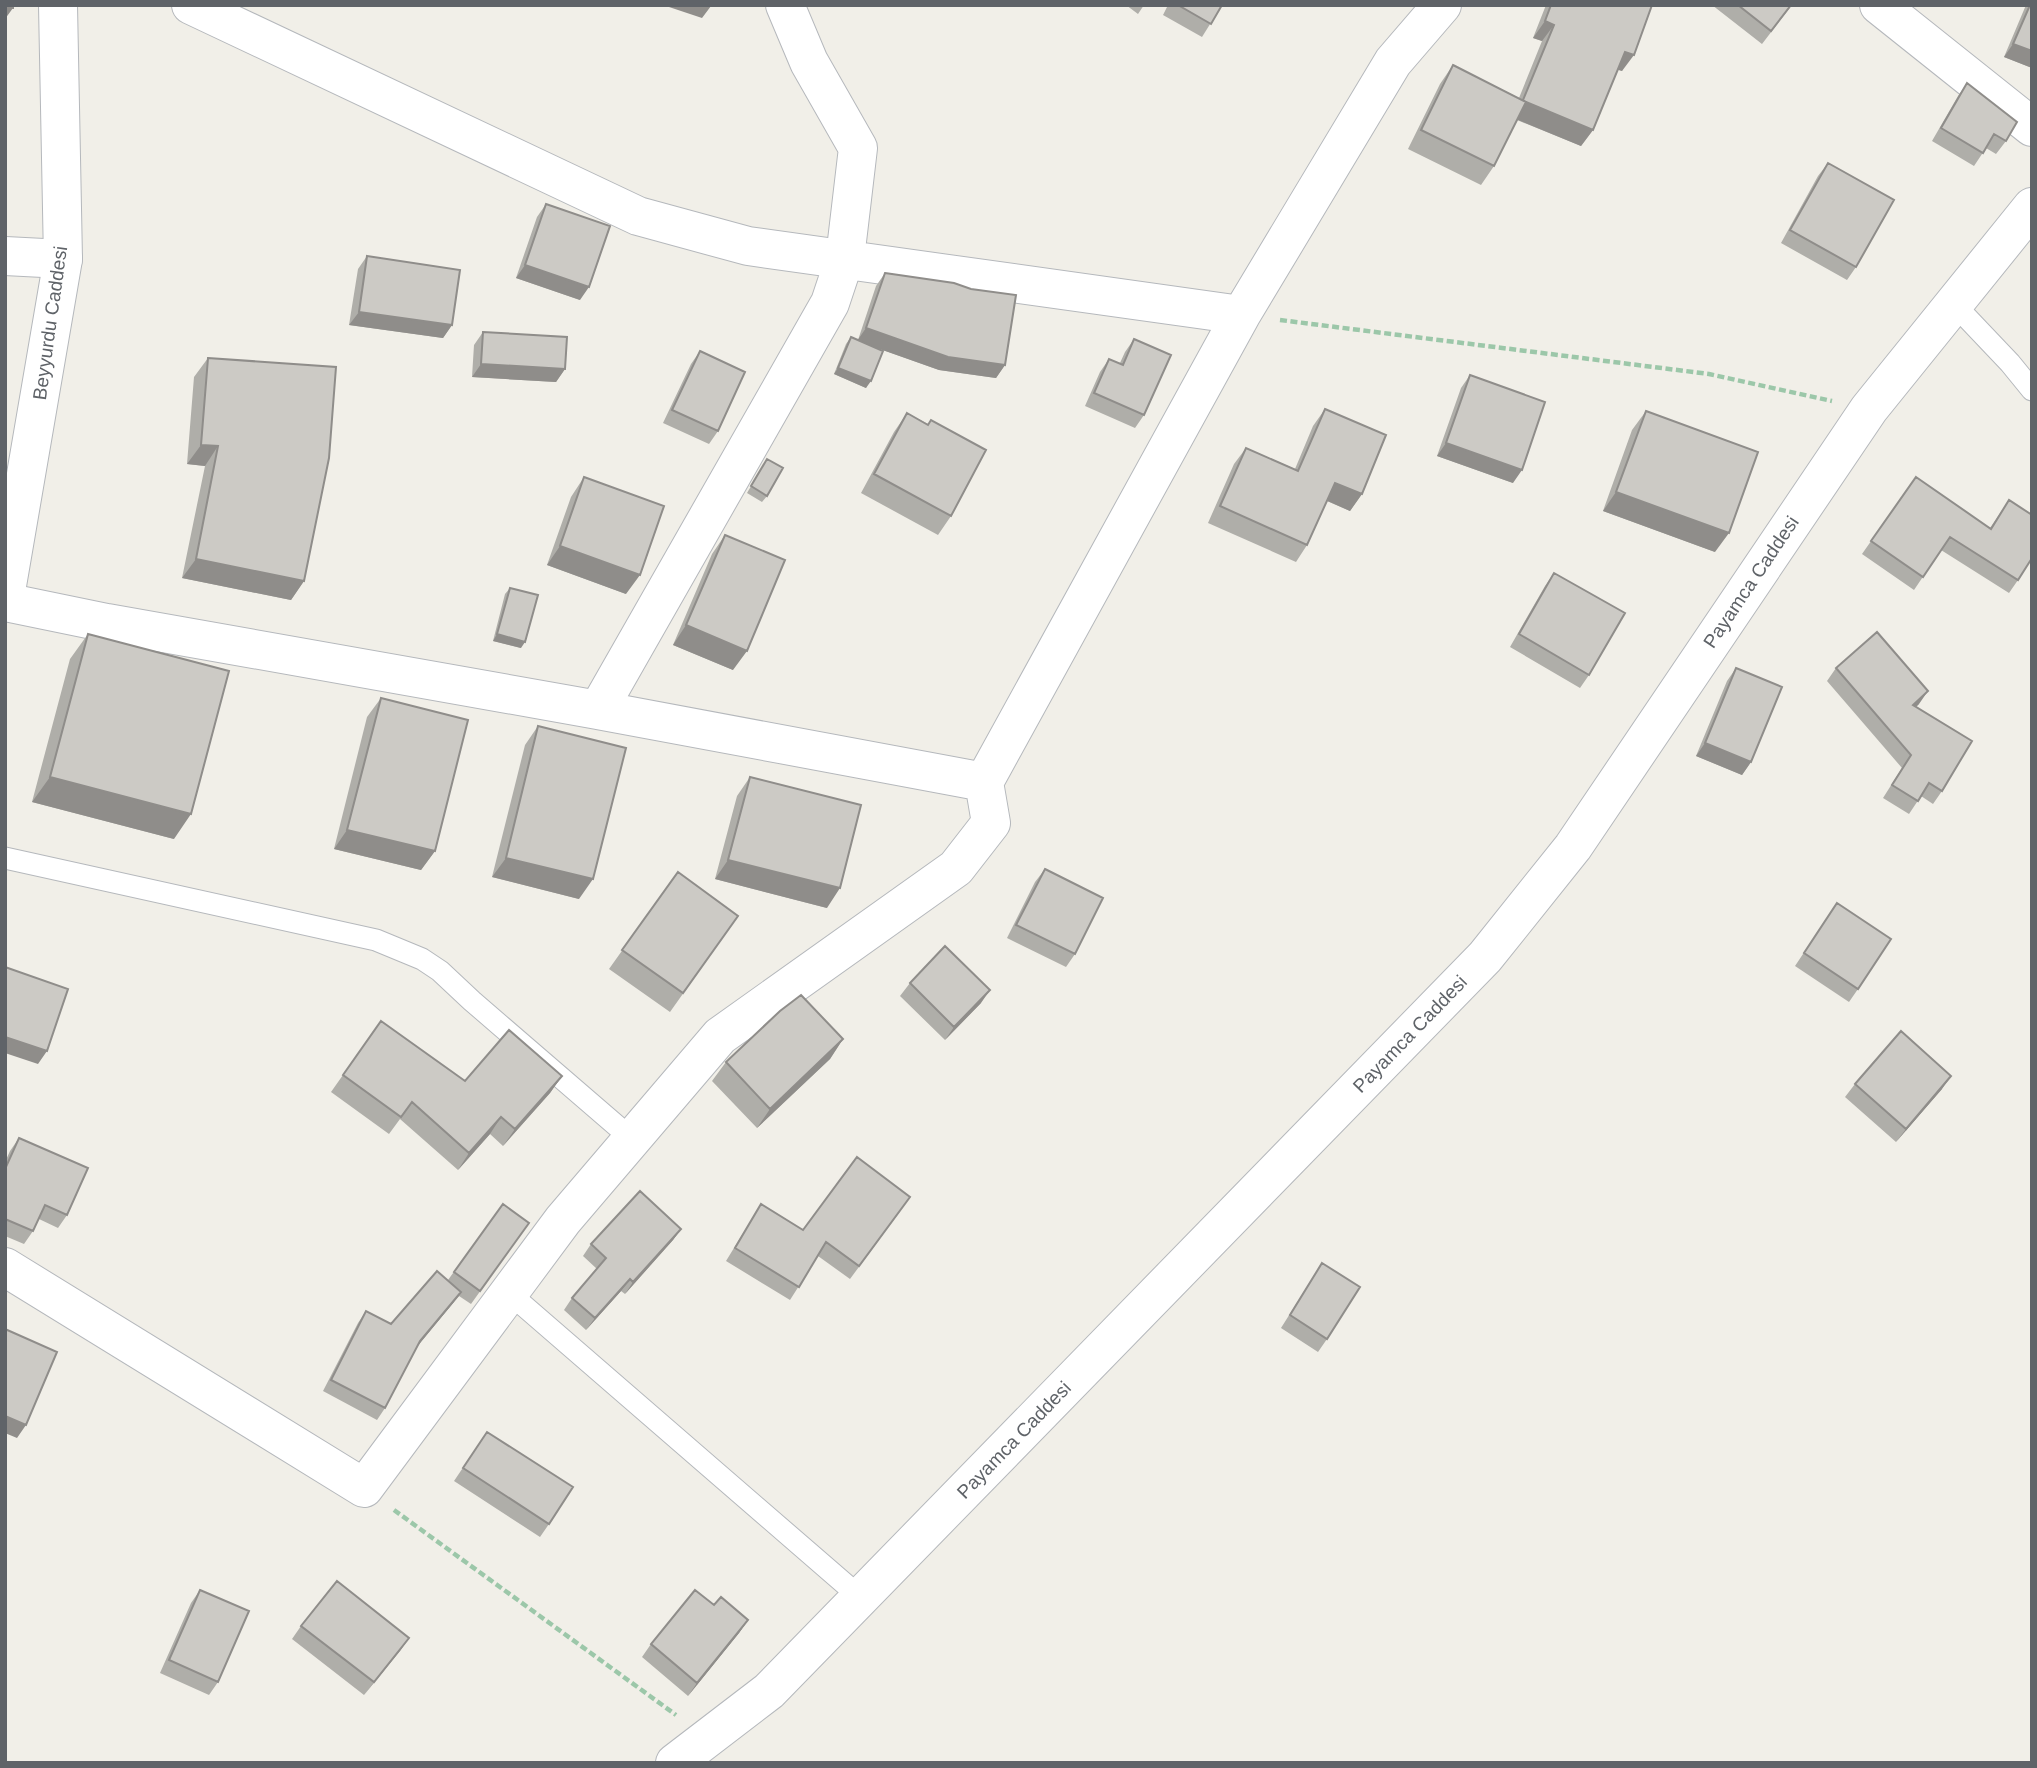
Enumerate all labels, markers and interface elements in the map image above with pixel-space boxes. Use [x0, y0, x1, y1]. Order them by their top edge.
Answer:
street label: Beyyurdu Caddesi [29, 245, 71, 401]
street label: Payamca Caddesi [1699, 512, 1803, 652]
street label: Payamca Caddesi [1349, 971, 1471, 1097]
street label: Payamca Caddesi [953, 1377, 1075, 1503]

